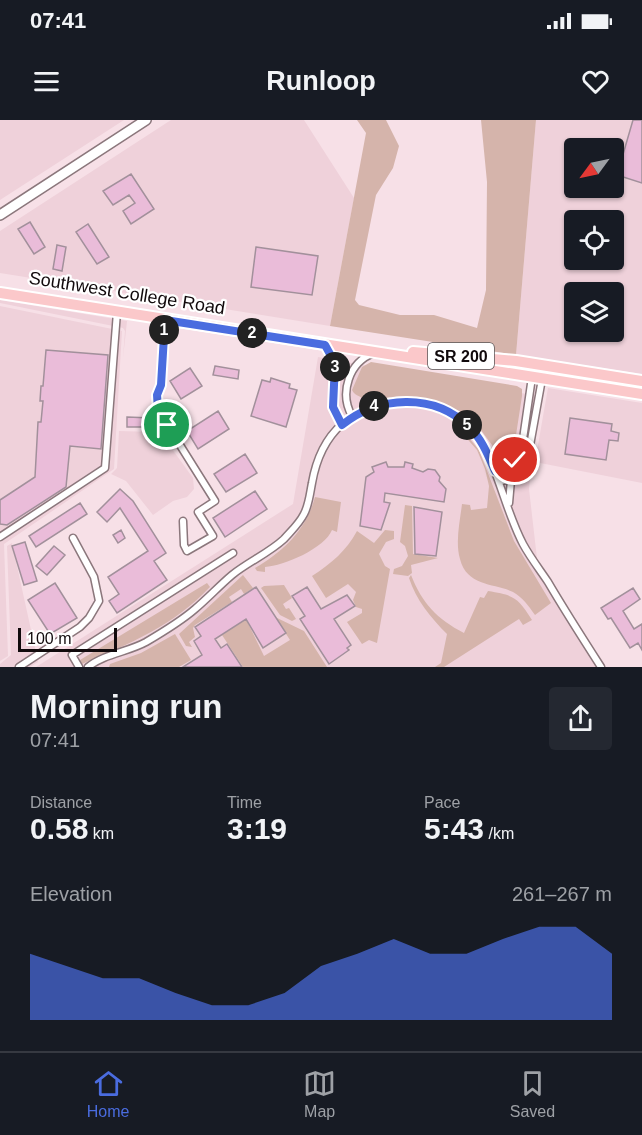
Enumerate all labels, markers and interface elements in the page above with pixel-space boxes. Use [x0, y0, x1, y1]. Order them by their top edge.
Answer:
text: 07:41 [30, 8, 86, 33]
icon: menu [30, 65, 63, 98]
icon: heart [579, 65, 612, 98]
text: Runloop [266, 66, 376, 96]
north arrow [564, 138, 624, 198]
map controls [564, 138, 624, 342]
button: locate [564, 210, 624, 270]
street label: Southwest College Road [28, 268, 226, 318]
button: layers [564, 282, 624, 342]
pin: 1 [149, 315, 179, 345]
pin: 2 [237, 318, 267, 348]
text: 1 [160, 321, 168, 338]
text: 2 [248, 324, 256, 341]
road number: SR 200 [428, 343, 494, 369]
pin: 3 [320, 352, 350, 382]
text: 3 [331, 358, 339, 375]
pin: 4 [359, 391, 389, 421]
text: 4 [370, 397, 378, 414]
pin [141, 399, 192, 450]
icon: arrive [150, 408, 183, 441]
pin: 5 [452, 410, 482, 440]
text: 5 [463, 416, 471, 433]
pin [489, 434, 540, 485]
icon: check [498, 443, 531, 476]
scale bar [18, 625, 117, 652]
text: 100 m [27, 630, 71, 647]
button: share [549, 687, 612, 750]
text: Morning run [30, 688, 222, 725]
text: 07:41 [30, 729, 80, 751]
text: Distance [30, 794, 92, 811]
text: Time [227, 794, 262, 811]
text: Pace [424, 794, 460, 811]
text: 0.58 [30, 812, 88, 845]
text: 3:19 [227, 812, 287, 845]
text: 5:43 [424, 812, 484, 845]
text: km [88, 825, 114, 842]
text: /km [484, 825, 514, 842]
text: Elevation [30, 883, 112, 905]
text: 261–267 m [512, 883, 612, 905]
tab: Home [87, 1067, 130, 1121]
tab: Map [303, 1067, 336, 1121]
tab: Saved [510, 1067, 555, 1121]

